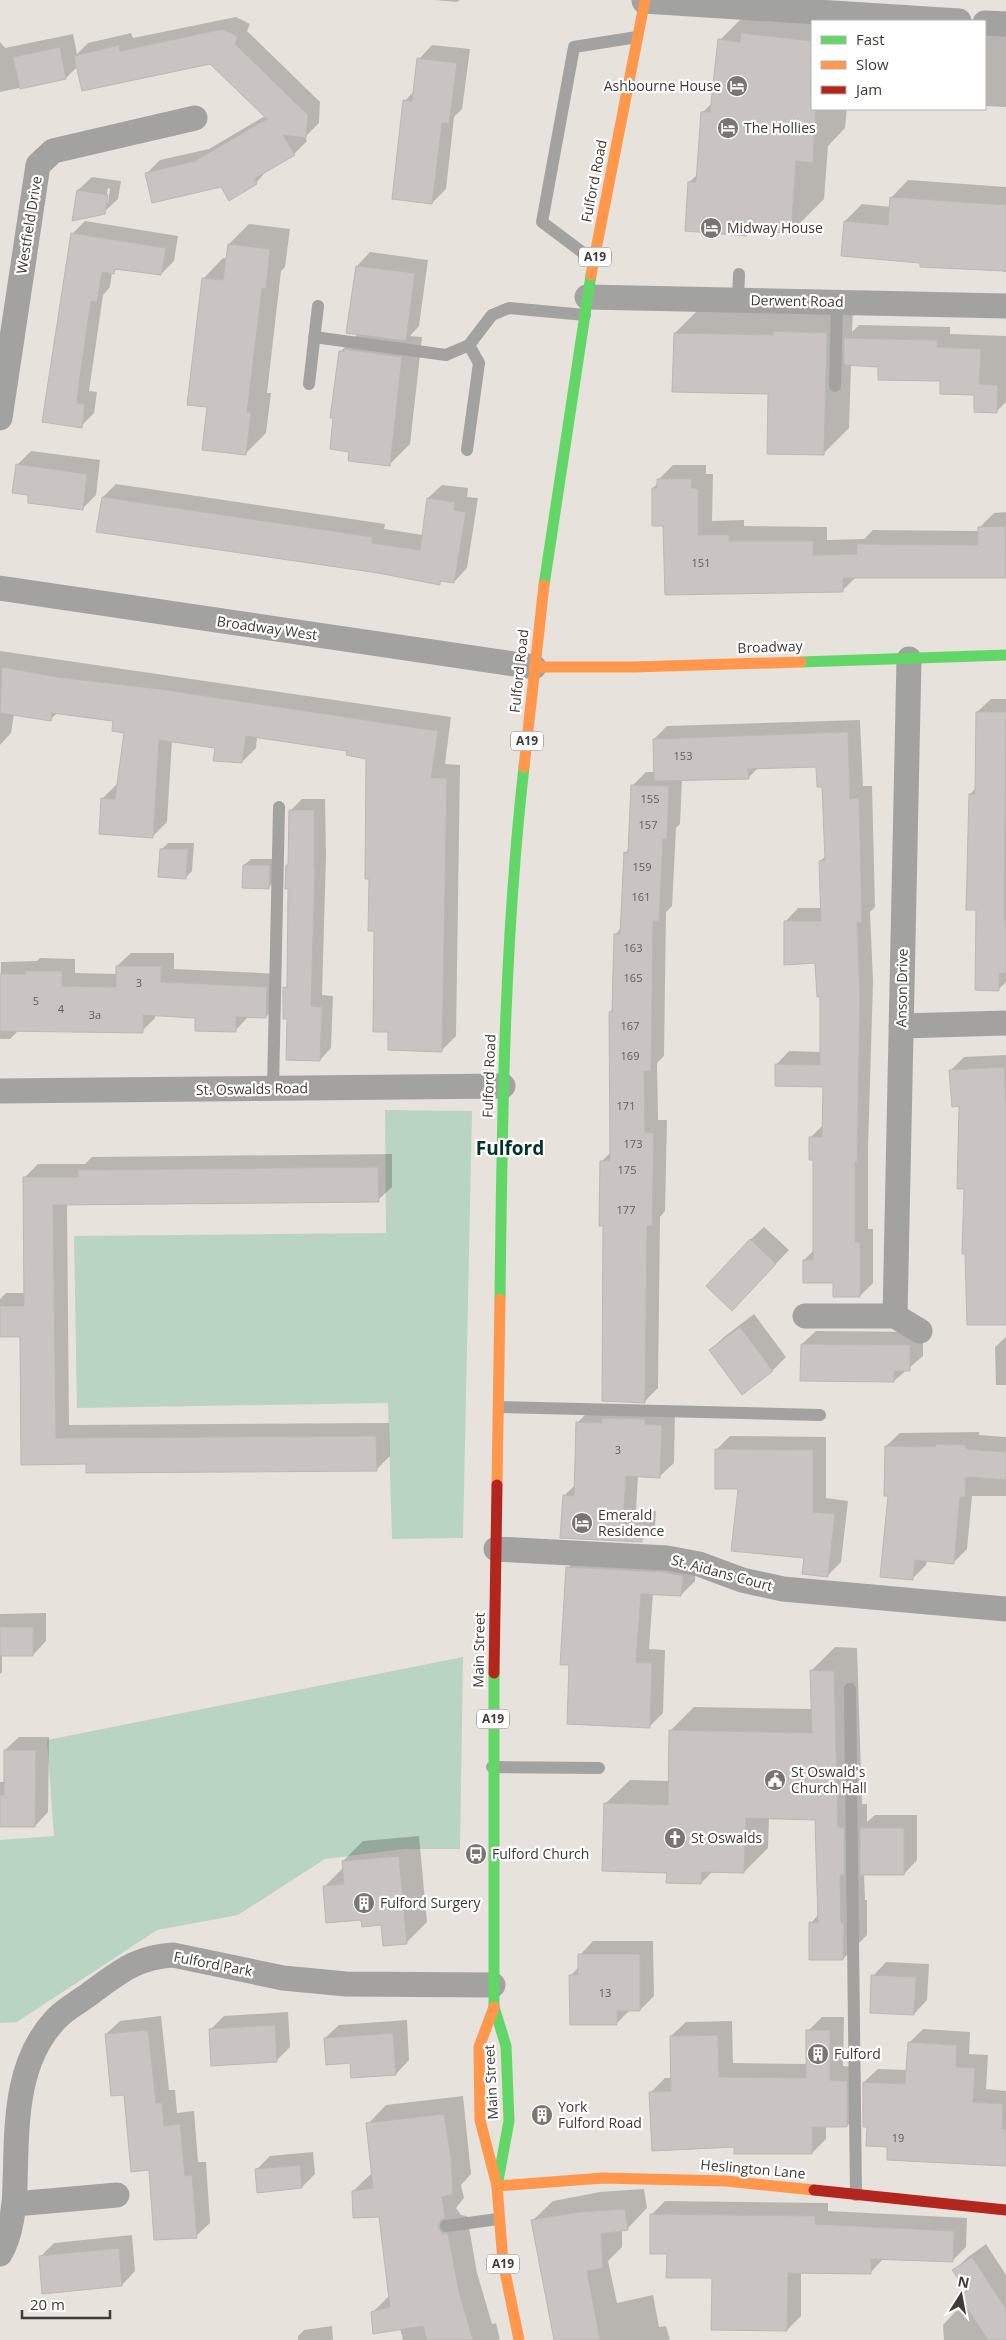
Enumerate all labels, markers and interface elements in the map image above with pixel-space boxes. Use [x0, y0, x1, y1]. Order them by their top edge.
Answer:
legend [811, 20, 986, 110]
text: Fast [856, 29, 885, 49]
text: Slow [856, 54, 889, 74]
hotel icon: Ashbourne House [725, 74, 749, 98]
place label: Ashbourne House [604, 76, 721, 95]
text: Jam [854, 79, 882, 99]
hotel icon: The Hollies [716, 116, 740, 140]
place label: The Hollies [744, 118, 816, 137]
street label: Fulford Road [576, 138, 611, 224]
street label: Westfield Drive [11, 175, 46, 275]
hotel icon: Midway House [699, 216, 723, 240]
place label: Midway House [727, 218, 823, 237]
road number: A19 [579, 248, 611, 266]
street label: Derwent Road [750, 290, 844, 311]
house number: 151 [692, 555, 710, 570]
street label: Broadway West [216, 611, 319, 644]
street label: Fulford Road [505, 628, 532, 714]
street label: Broadway [737, 636, 804, 657]
road number: A19 [511, 731, 543, 750]
house number: 153 [674, 748, 692, 763]
house number: 155 [641, 791, 659, 806]
house number: 157 [639, 817, 657, 832]
house number: 159 [633, 859, 651, 874]
house number: 161 [632, 889, 650, 904]
house number: 163 [624, 940, 642, 955]
street label: Anson Drive [891, 948, 912, 1028]
house number: 165 [624, 970, 642, 985]
house number: 3 [136, 975, 142, 990]
house number: 5 [33, 993, 39, 1008]
house number: 4 [58, 1001, 65, 1016]
house number: 3a [89, 1007, 101, 1022]
house number: 167 [621, 1018, 639, 1033]
street label: Fulford Road [478, 1034, 499, 1118]
house number: 169 [621, 1048, 639, 1063]
street label: St. Oswalds Road [196, 1078, 308, 1099]
house number: 171 [617, 1098, 635, 1113]
district label: Fulford [476, 1135, 544, 1161]
house number: 173 [624, 1136, 642, 1151]
house number: 175 [618, 1162, 636, 1177]
house number: 177 [617, 1202, 635, 1217]
house number: 3 [615, 1442, 621, 1457]
place label: Emerald Residence [598, 1505, 664, 1540]
hotel icon: Emerald Residence [570, 1511, 594, 1535]
street label: St. Aidans Court [669, 1550, 775, 1595]
street label: Main Street [468, 1612, 489, 1688]
road number: A19 [477, 1710, 509, 1728]
place label: St Oswald's Church Hall [791, 1762, 867, 1797]
public building icon: St Oswald's Church Hall [763, 1768, 787, 1792]
church icon: St Oswalds [663, 1826, 687, 1850]
place label: St Oswalds [691, 1828, 763, 1847]
bus stop icon: Fulford Church [464, 1842, 488, 1866]
place label: Fulford Church [492, 1844, 589, 1863]
building icon: Fulford Surgery [352, 1891, 376, 1915]
place label: Fulford Surgery [380, 1893, 482, 1912]
street label: Fulford Park [172, 1947, 255, 1981]
house number: 13 [599, 1985, 611, 2000]
building icon: Fulford [806, 2042, 830, 2066]
street label: Main Street [479, 2044, 502, 2120]
place label: Fulford [834, 2044, 881, 2063]
place label: York Fulford Road [558, 2097, 642, 2132]
building icon: York Fulford Road [530, 2103, 554, 2127]
house number: 19 [892, 2130, 904, 2145]
street label: Heslington Lane [700, 2154, 806, 2183]
road number: A19 [487, 2254, 519, 2274]
north arrow [936, 2270, 986, 2320]
text: N [956, 2271, 971, 2292]
scale bar [22, 2288, 110, 2320]
text: 20 m [30, 2294, 65, 2314]

